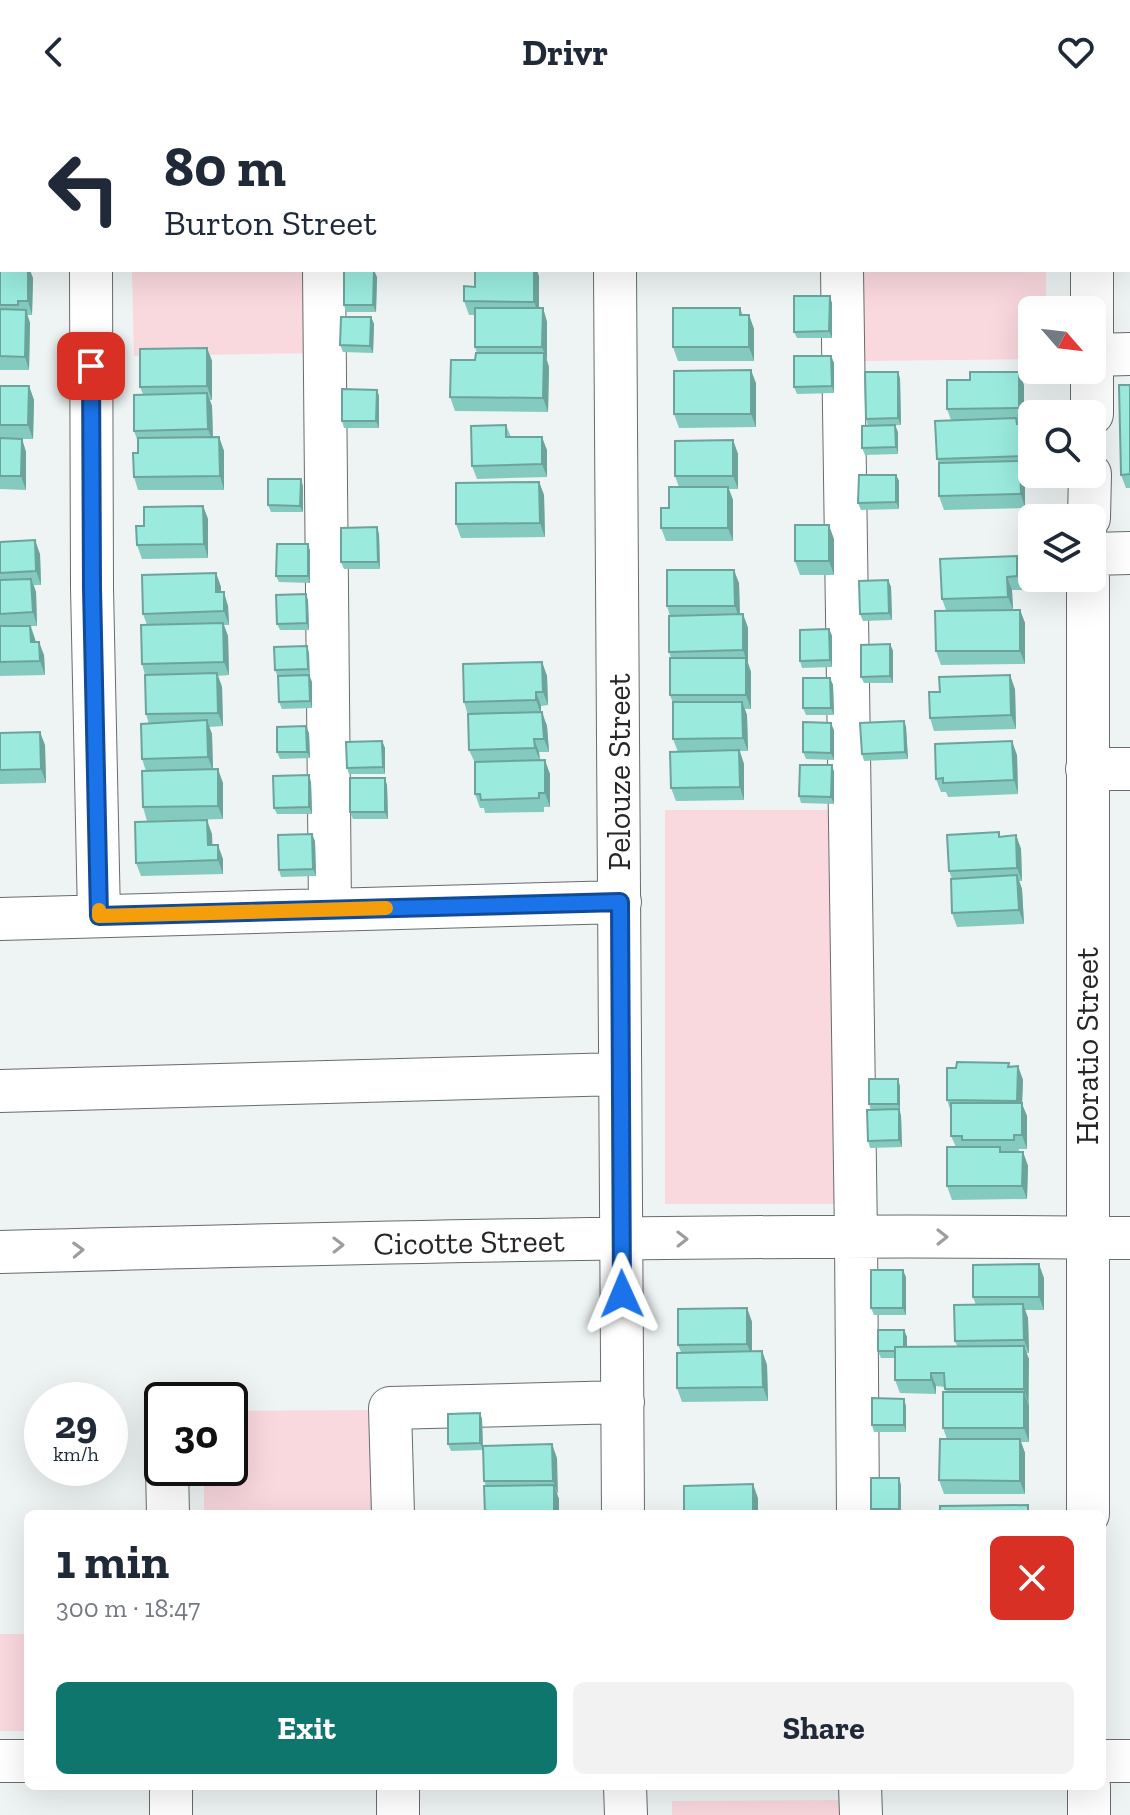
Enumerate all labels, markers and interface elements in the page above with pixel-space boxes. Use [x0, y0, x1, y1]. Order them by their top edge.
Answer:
icon: back [32, 30, 76, 74]
icon: heart [1054, 30, 1098, 74]
text: Drivr [522, 31, 608, 74]
text: 80 m [164, 133, 286, 200]
icon: left [32, 136, 136, 240]
text: Burton Street [164, 201, 377, 244]
north arrow [1018, 296, 1106, 384]
map controls [1018, 296, 1106, 592]
pin [57, 332, 125, 400]
icon: arrive [69, 344, 113, 388]
button: search [1018, 400, 1106, 488]
button: layers [1018, 504, 1106, 592]
street label: Pelouze Street [600, 673, 638, 871]
street label: Horatio Street [1068, 947, 1106, 1145]
street label: Cicotte Street [373, 1221, 565, 1263]
one-way arrow [936, 1228, 949, 1246]
one-way arrow [676, 1230, 689, 1248]
one-way arrow [332, 1236, 345, 1254]
one-way arrow [72, 1242, 85, 1259]
position arrow [580, 1252, 664, 1336]
speed limit sign: 30 [144, 1382, 248, 1486]
text: 29 [55, 1400, 97, 1448]
text: km/h [53, 1442, 99, 1466]
text: 1 min [56, 1533, 169, 1590]
button: close [990, 1536, 1074, 1620]
text: 300 m · 18:47 [56, 1592, 200, 1624]
button: Exit [56, 1682, 557, 1774]
button: Share [573, 1682, 1074, 1774]

